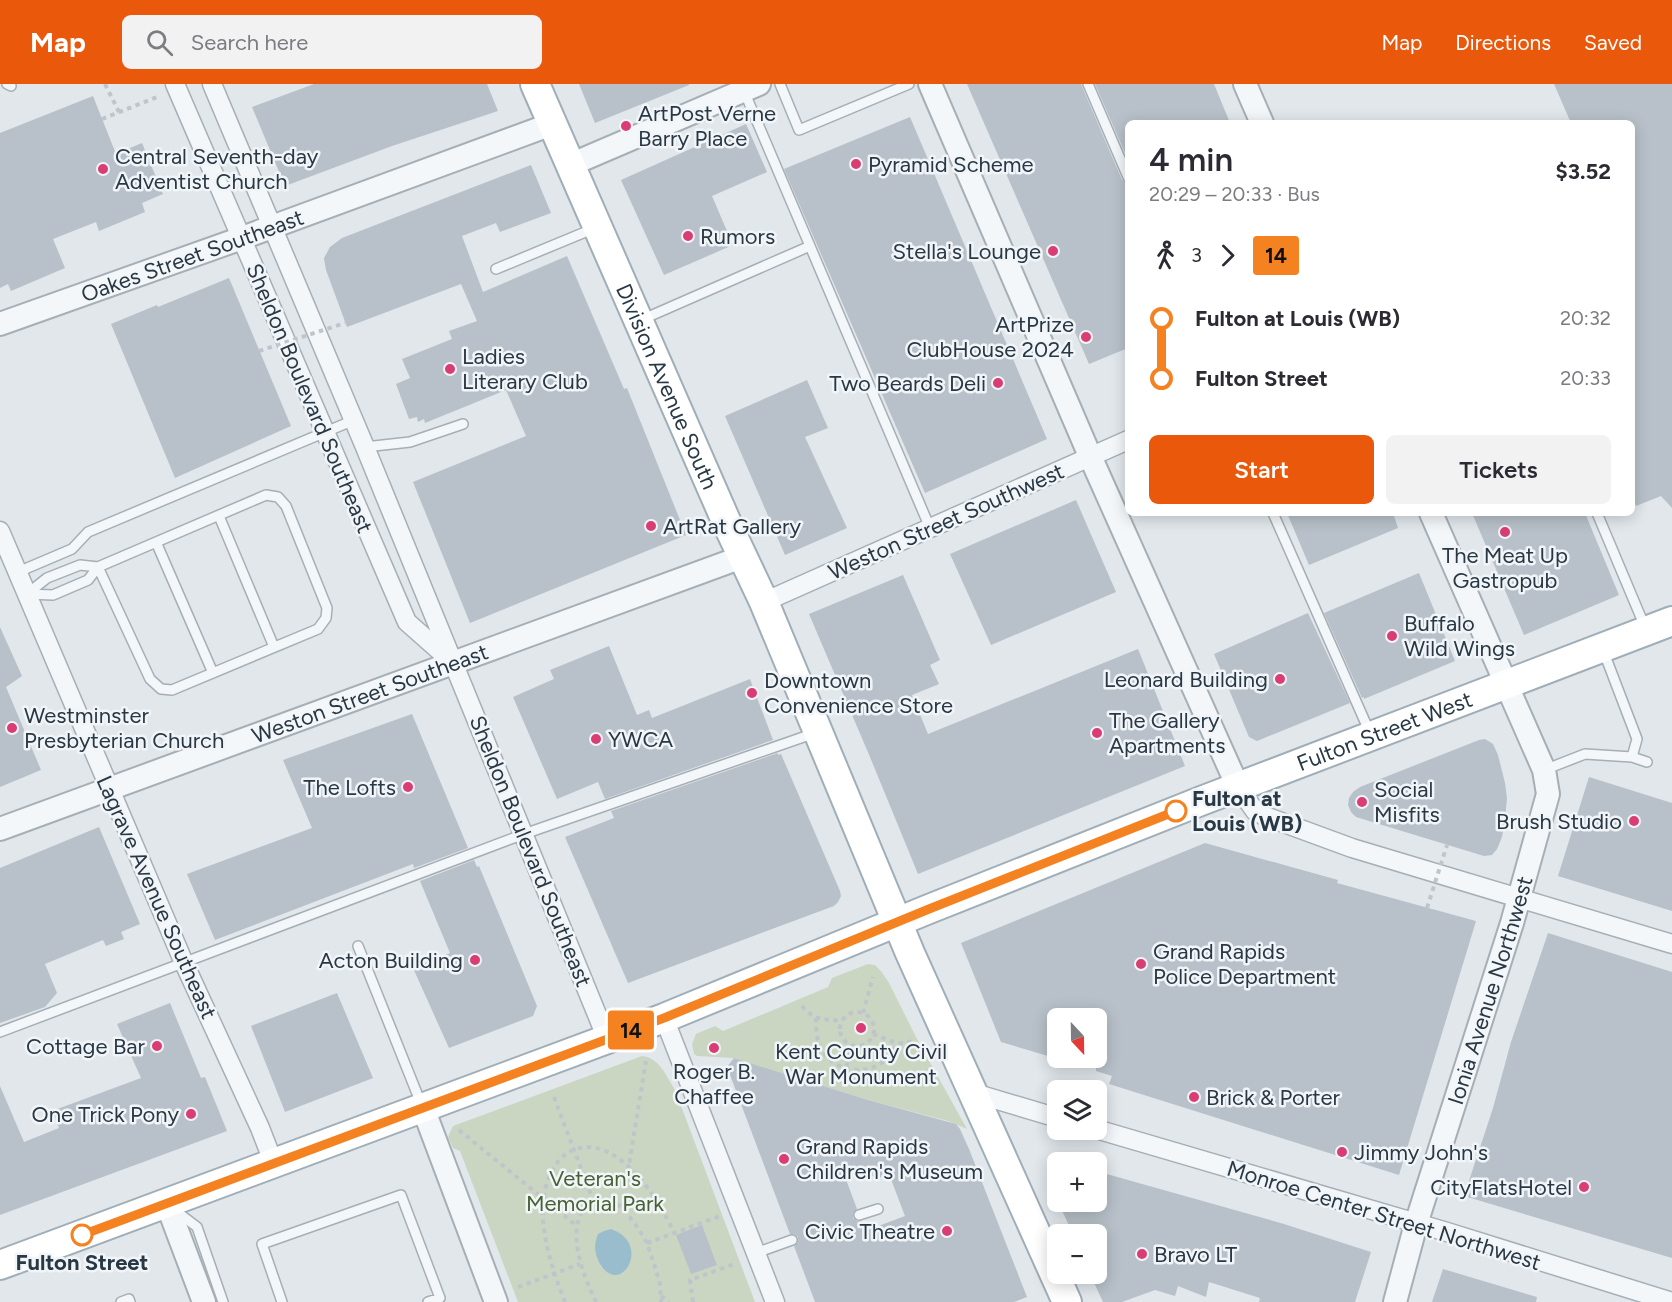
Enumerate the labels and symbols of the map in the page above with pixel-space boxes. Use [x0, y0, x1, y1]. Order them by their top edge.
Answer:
place label: ArtPost Verne Barry Place [638, 100, 776, 152]
marker: ArtPost Verne Barry Place [619, 119, 633, 133]
place label: Central Seventh-day Adventist Church [115, 143, 319, 195]
place label: Pyramid Scheme [868, 151, 1034, 178]
marker: Pyramid Scheme [849, 157, 863, 171]
marker: Central Seventh-day Adventist Church [96, 162, 110, 176]
street label: Oakes Street Southeast [77, 204, 307, 308]
place label: Rumors [700, 223, 775, 250]
marker: Rumors [681, 229, 695, 243]
place label: Stella's Lounge [893, 238, 1041, 265]
marker: Stella's Lounge [1046, 244, 1060, 258]
street label: Sheldon Boulevard Southeast [240, 259, 379, 537]
street label: Division Avenue South [610, 280, 724, 494]
place label: ArtPrize ClubHouse 2024 [907, 311, 1074, 363]
marker: ArtPrize ClubHouse 2024 [1079, 330, 1093, 344]
place label: Ladies Literary Club [462, 343, 588, 395]
marker: Ladies Literary Club [443, 362, 457, 376]
place label: Two Beards Deli [829, 370, 986, 397]
marker: Two Beards Deli [991, 376, 1005, 390]
street label: Weston Street Southwest [824, 457, 1068, 586]
place label: ArtRat Gallery [663, 513, 801, 540]
marker: ArtRat Gallery [644, 519, 658, 533]
marker: The Meat Up Gastropub [1498, 525, 1512, 539]
place label: The Meat Up Gastropub [1442, 542, 1568, 594]
place label: Buffalo Wild Wings [1404, 610, 1515, 662]
marker: Buffalo Wild Wings [1385, 629, 1399, 643]
street label: Weston Street Southeast [248, 638, 492, 749]
place label: Leonard Building [1104, 666, 1268, 693]
place label: Downtown Convenience Store [764, 667, 953, 719]
marker: Leonard Building [1273, 672, 1287, 686]
marker: Downtown Convenience Store [745, 686, 759, 700]
street label: Fulton Street West [1293, 686, 1476, 777]
place label: Westminster Presbyterian Church [24, 702, 224, 754]
place label: The Gallery Apartments [1109, 707, 1225, 759]
street label: Sheldon Boulevard Southeast [464, 712, 597, 991]
marker: Westminster Presbyterian Church [5, 721, 19, 735]
place label: YWCA [608, 726, 673, 753]
marker: The Gallery Apartments [1090, 726, 1104, 740]
marker: YWCA [589, 732, 603, 746]
street label: Lagrave Avenue Southeast [91, 771, 222, 1023]
place label: The Lofts [303, 774, 396, 801]
place label: Social Misfits [1374, 776, 1440, 828]
marker: The Lofts [401, 780, 415, 794]
place label: Fulton at Louis (WB) [1192, 785, 1302, 837]
marker: Social Misfits [1355, 795, 1369, 809]
marker: Fulton at Louis (WB) [1165, 800, 1187, 822]
place label: Brush Studio [1496, 808, 1622, 835]
marker: Brush Studio [1627, 814, 1641, 828]
street label: Ionia Avenue Northwest [1442, 873, 1538, 1108]
place label: Grand Rapids Police Department [1153, 938, 1336, 990]
place label: Acton Building [319, 947, 463, 974]
marker: Acton Building [468, 953, 482, 967]
marker: Grand Rapids Police Department [1134, 957, 1148, 971]
north arrow [1047, 1008, 1107, 1068]
line badge: 14 [604, 1010, 658, 1050]
marker: Kent County Civil War Monument [854, 1021, 868, 1035]
place label: Cottage Bar [26, 1033, 146, 1060]
place label: Kent County Civil War Monument [775, 1038, 947, 1090]
marker: Cottage Bar [150, 1039, 164, 1053]
marker: Roger B. Chaffee [707, 1041, 721, 1055]
place label: Roger B. Chaffee [673, 1058, 755, 1110]
place label: Brick & Porter [1206, 1084, 1341, 1111]
marker: Brick & Porter [1187, 1090, 1201, 1104]
place label: One Trick Pony [32, 1101, 179, 1128]
marker: One Trick Pony [184, 1107, 198, 1121]
place label: Grand Rapids Children's Museum [796, 1133, 983, 1185]
place label: Jimmy John's [1354, 1139, 1488, 1166]
marker: Jimmy John's [1335, 1145, 1349, 1159]
marker: Grand Rapids Children's Museum [777, 1152, 791, 1166]
street label: Monroe Center Street Northwest [1224, 1155, 1544, 1276]
park label: Veteran's Memorial Park [526, 1165, 664, 1217]
place label: CityFlatsHotel [1430, 1174, 1572, 1201]
marker: CityFlatsHotel [1577, 1180, 1591, 1194]
place label: Civic Theatre [805, 1218, 935, 1245]
marker: Fulton Street [71, 1224, 93, 1246]
marker: Civic Theatre [940, 1224, 954, 1238]
place label: Bravo LT [1154, 1241, 1237, 1268]
marker: Bravo LT [1135, 1247, 1149, 1261]
place label: Fulton Street [16, 1249, 149, 1276]

